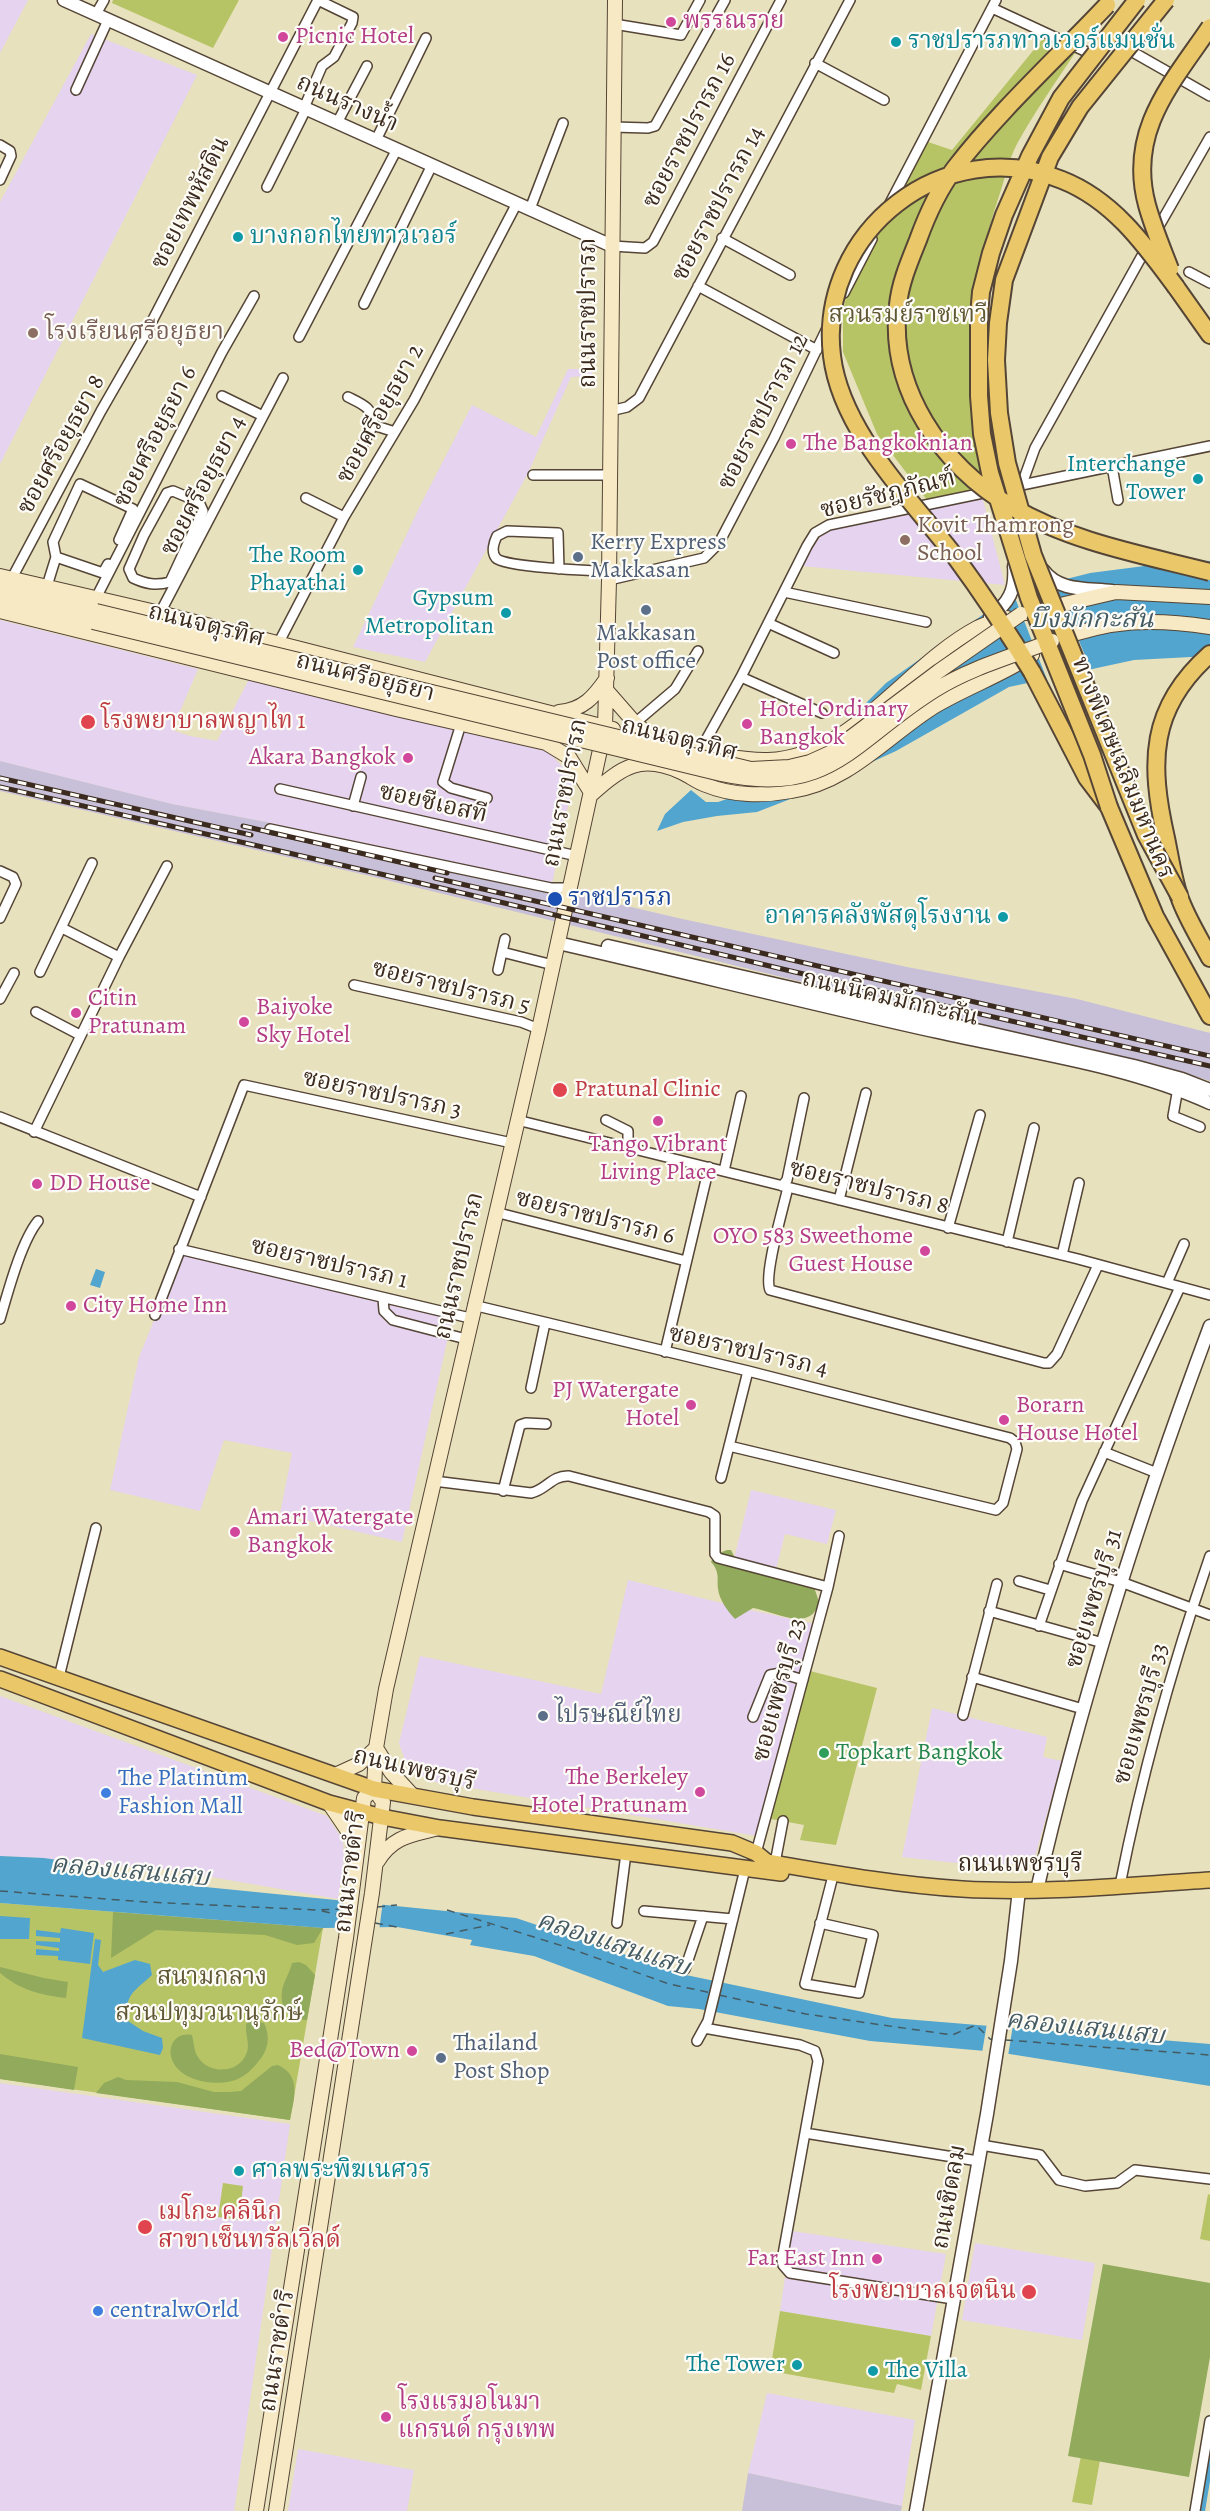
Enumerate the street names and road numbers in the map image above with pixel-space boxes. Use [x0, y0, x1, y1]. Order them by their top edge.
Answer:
street label: ซอยราชปรารภ 16 [637, 49, 743, 213]
street label: ถนนรางน้ำ [291, 69, 403, 139]
street label: ซอยราชปรารภ 14 [666, 122, 772, 286]
street label: ซอยเทพหัสดิน [145, 132, 237, 274]
street label: ถนนราชปรารภ [575, 238, 603, 388]
street label: ซอยราชปรารภ 12 [712, 329, 816, 495]
street label: ซอยศรีอยุธยา 2 [331, 339, 431, 489]
street label: ซอยศรีอยุธยา 6 [108, 362, 204, 512]
street label: ซอยศรีอยุธยา 8 [12, 370, 112, 520]
street label: ซอยศรีอยุธยา 4 [155, 411, 253, 561]
street label: ซอยรัชฎภัณฑ์ [818, 464, 958, 526]
street label: ถนนจตุรทิศ [145, 598, 267, 654]
street label: ถนนศรีอยุธยา [293, 647, 437, 709]
street label: ทางพิเศษเฉลิมมหานคร [1064, 653, 1180, 883]
street label: ถนนจตุรทิศ [618, 712, 740, 768]
street label: ถนนราชปรารภ [538, 716, 594, 870]
street label: ซอยซีเอสที [376, 778, 490, 830]
street label: ซอยราชปรารภ 5 [369, 954, 533, 1022]
street label: ถนนนิคมมักกะสัน [799, 965, 981, 1033]
street label: ซอยราชปรารภ 3 [300, 1064, 464, 1126]
street label: ซอยราชปรารภ 8 [786, 1154, 952, 1222]
street label: ซอยราชปรารภ 6 [513, 1184, 677, 1252]
street label: ถนนราชปรารภ [429, 1190, 491, 1342]
street label: ซอยราชปรารภ 1 [248, 1232, 410, 1296]
street label: ซอยราชปรารภ 4 [666, 1320, 830, 1384]
street label: ซอยเพชรบุรี 31 [1060, 1526, 1130, 1672]
street label: ซอยเพชรบุรี 23 [747, 1615, 813, 1765]
street label: ซอยเพชรบุรี 33 [1108, 1640, 1176, 1788]
street label: ถนนเพชรบุรี [350, 1742, 478, 1798]
street label: ถนนราชดำริ [329, 1809, 373, 1935]
street label: ถนนเพชรบุรี [958, 1851, 1082, 1879]
street label: ถนนชิดลม [927, 2142, 973, 2252]
street label: ถนนราชดำริ [254, 2288, 302, 2414]

